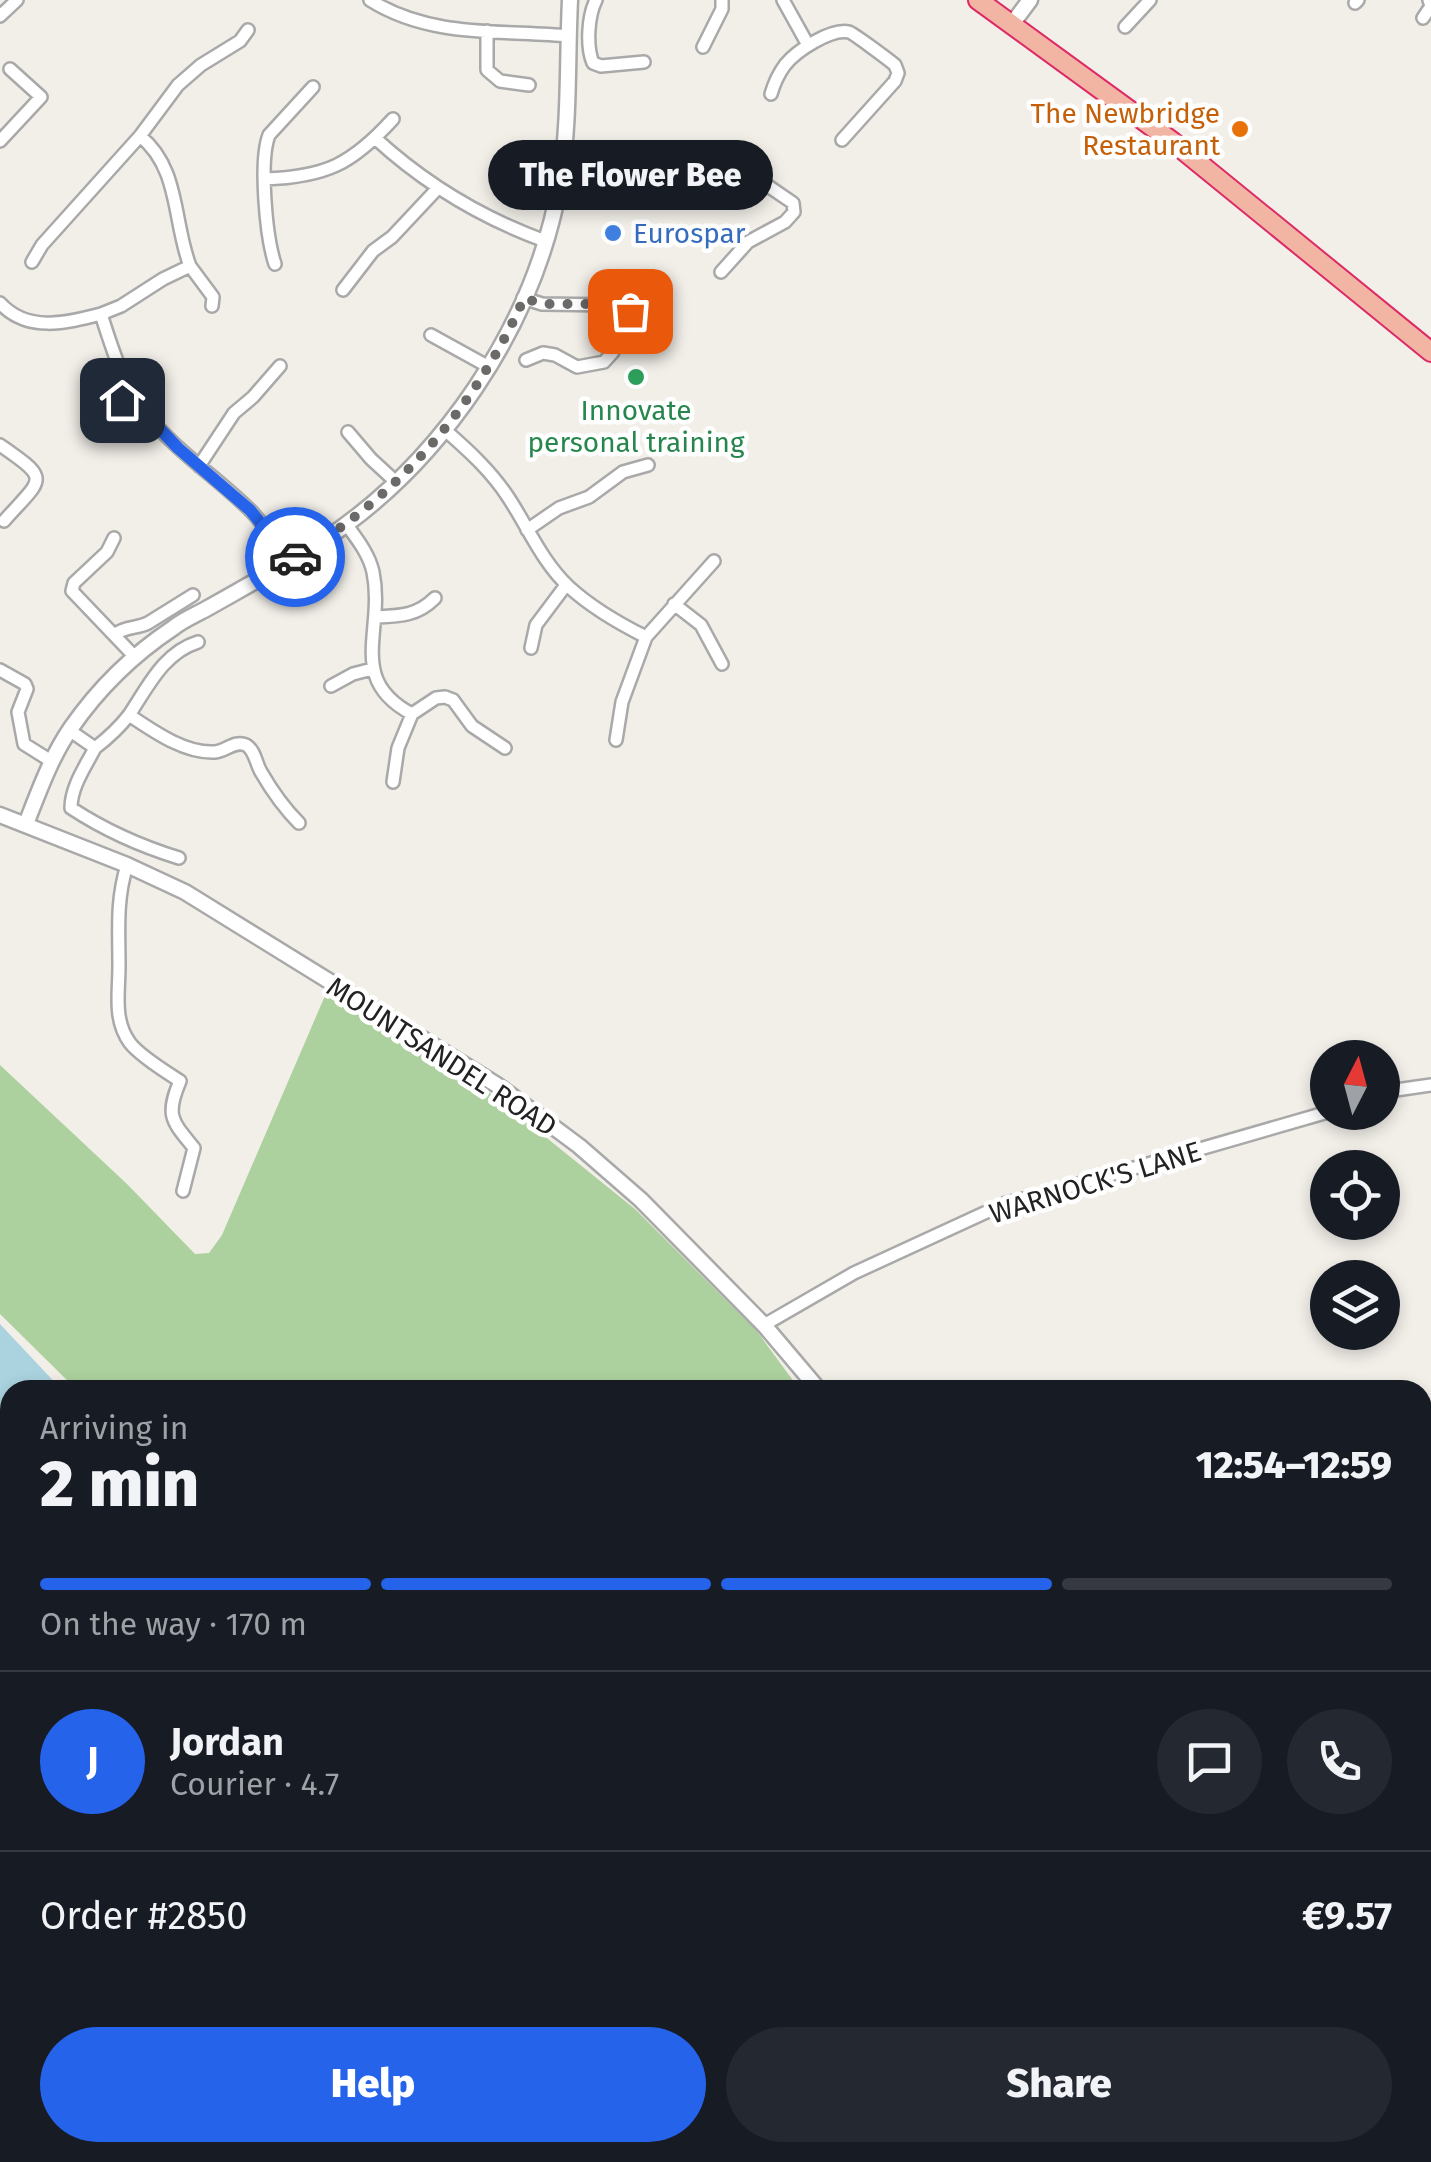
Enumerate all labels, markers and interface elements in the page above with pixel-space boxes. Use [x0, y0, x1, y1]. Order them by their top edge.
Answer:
place label: The Newbridge Restaurant [1031, 97, 1221, 162]
marker: The Newbridge Restaurant [1229, 118, 1251, 140]
callout: The Flower Bee [488, 141, 772, 211]
text: The Flower Bee [520, 156, 741, 194]
place label: Eurospar [633, 217, 746, 250]
marker: Eurospar [602, 222, 624, 244]
pin [588, 269, 673, 354]
icon: bag [603, 284, 658, 339]
pin [80, 358, 165, 443]
marker: Innovate personal training [625, 366, 647, 388]
icon: home [95, 373, 150, 428]
place label: Innovate personal training [527, 394, 745, 459]
courier [245, 507, 345, 607]
icon: car [268, 530, 323, 585]
street label: MOUNTSANDEL ROAD [321, 970, 563, 1143]
north arrow [1310, 1040, 1400, 1130]
map controls [1310, 1040, 1400, 1350]
street label: WARNOCK'S LANE [985, 1135, 1205, 1230]
button: locate [1310, 1150, 1400, 1240]
button: layers [1310, 1260, 1400, 1350]
text: Arriving in [40, 1409, 188, 1447]
text: 12:54–12:59 [1196, 1442, 1392, 1488]
text: 2 min [40, 1445, 199, 1523]
text: On the way · 170 m [40, 1605, 307, 1643]
button: chat [1157, 1709, 1262, 1814]
button: phone [1287, 1709, 1392, 1814]
text: Jordan [170, 1719, 284, 1765]
text: J [86, 1738, 99, 1784]
text: Courier · 4.7 [170, 1765, 339, 1803]
text: Order #2850 [40, 1893, 247, 1939]
text: €9.57 [1302, 1893, 1392, 1939]
button: Help [40, 2027, 706, 2142]
button: Share [726, 2027, 1392, 2142]

